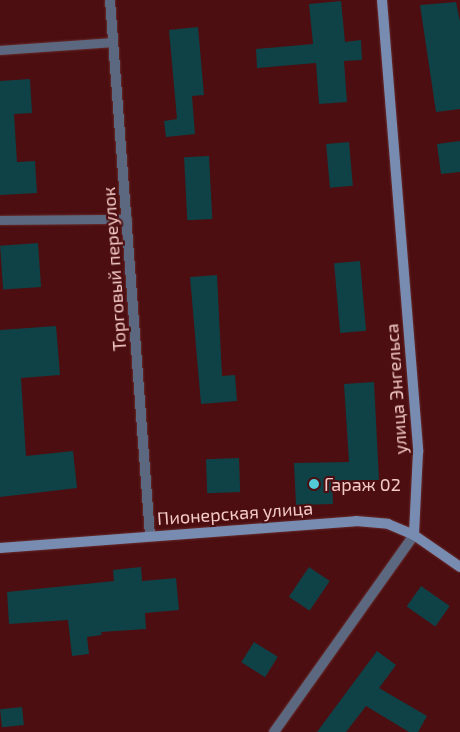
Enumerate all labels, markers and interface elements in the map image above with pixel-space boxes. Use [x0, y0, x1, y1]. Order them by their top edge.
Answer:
street label: Торговый переулок [97, 186, 131, 352]
street label: улица Энгельса [381, 323, 411, 455]
place label: Гараж 02 [324, 473, 401, 495]
marker: Гараж 02 [308, 478, 320, 490]
street label: Пионерская улица [156, 497, 314, 529]

